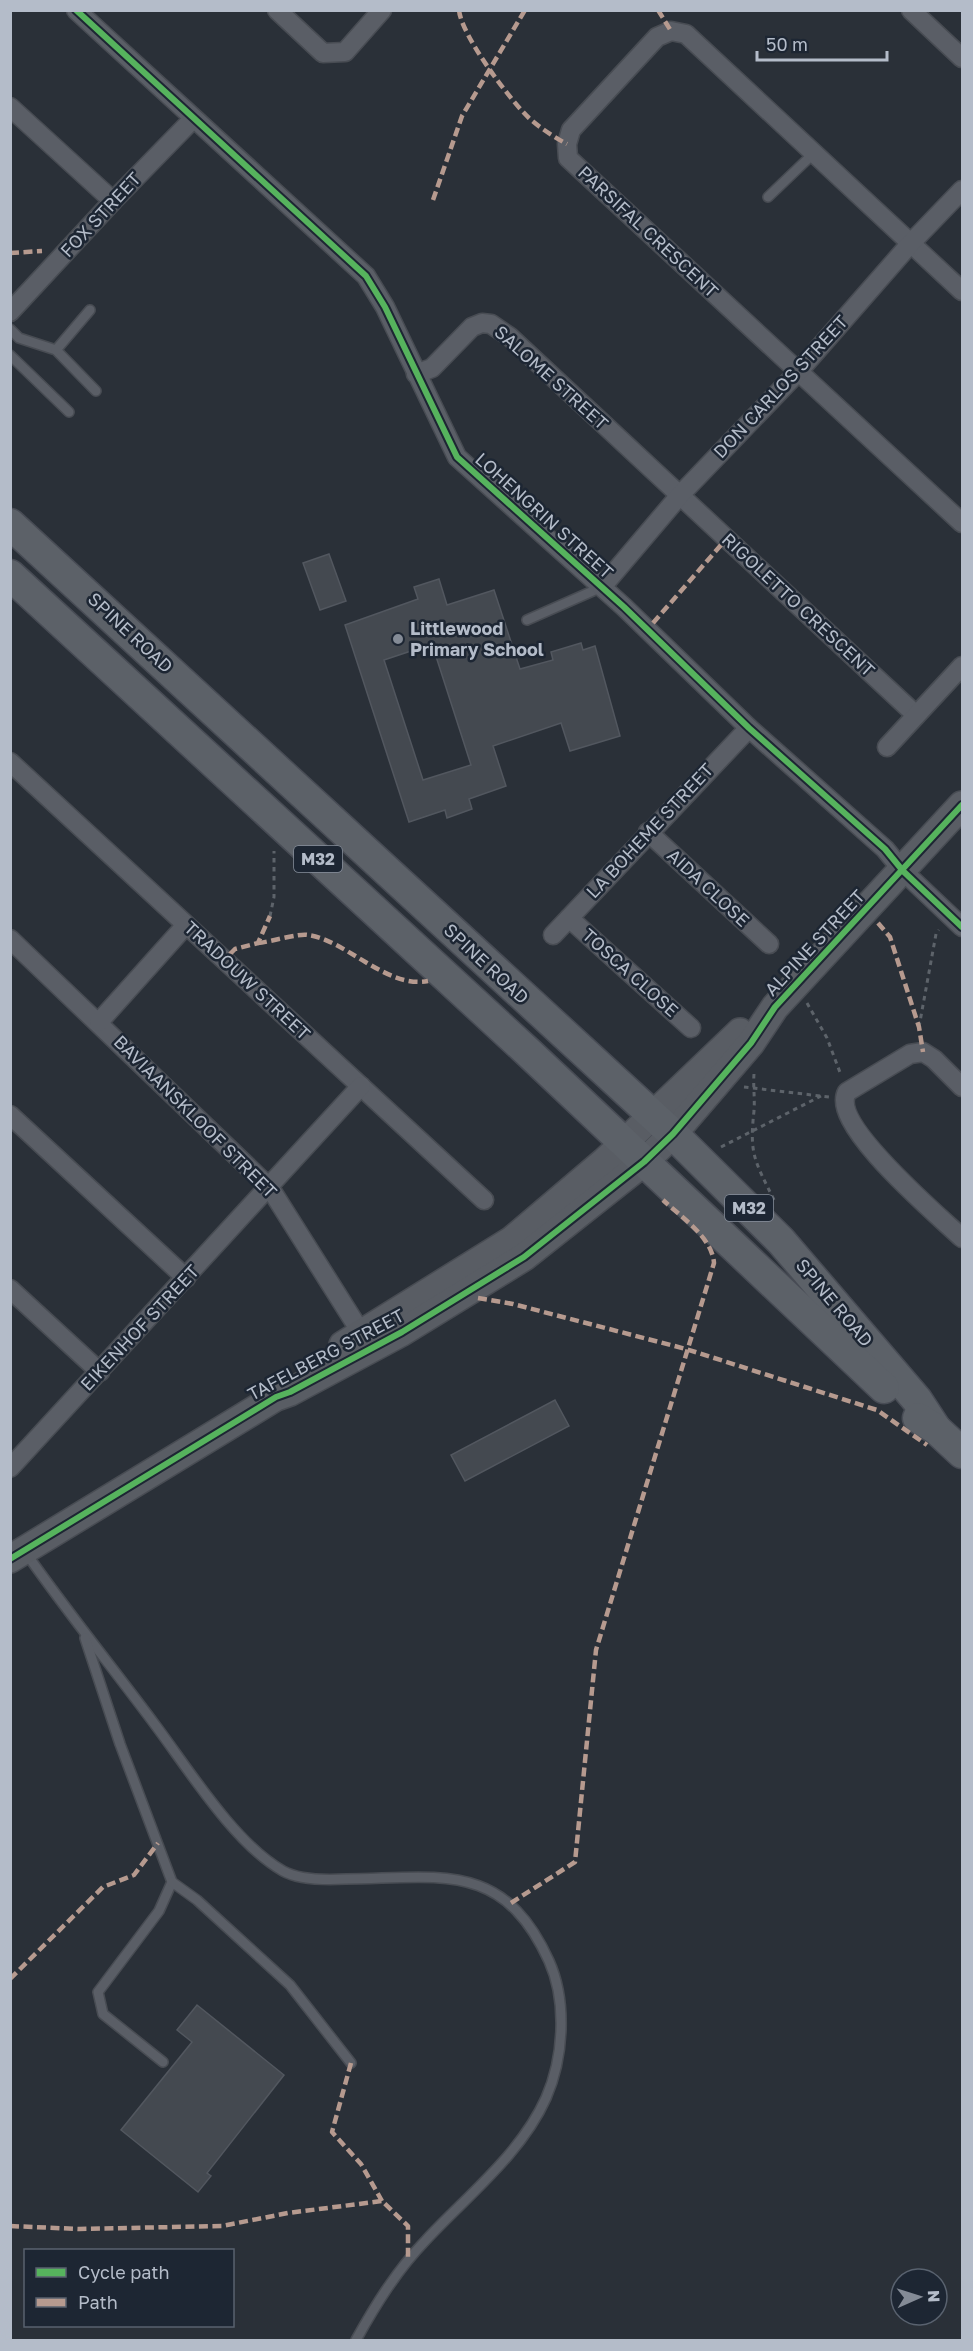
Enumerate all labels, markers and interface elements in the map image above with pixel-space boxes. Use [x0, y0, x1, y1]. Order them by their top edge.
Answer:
scale bar [757, 24, 888, 62]
text: 50 m [766, 33, 808, 55]
street label: PARSIFAL CRESCENT [574, 161, 723, 302]
street label: FOX STREET [55, 167, 145, 261]
street label: DON CARLOS STREET [708, 310, 852, 462]
street label: SALOME STREET [490, 320, 613, 434]
street label: LOHENGRIN STREET [471, 448, 618, 583]
street label: RIGOLETTO CRESCENT [718, 528, 880, 681]
street label: SPINE ROAD [84, 587, 178, 677]
place label: Littlewood Primary School [410, 617, 544, 660]
marker: Littlewood Primary School [391, 632, 405, 646]
street label: LA BOHEME STREET [581, 758, 717, 902]
street label: AIDA CLOSE [663, 844, 754, 931]
road number: M32 [294, 846, 342, 872]
street label: ALPINE STREET [760, 885, 869, 1000]
street label: TRADOUW STREET [180, 916, 315, 1044]
street label: SPINE ROAD [440, 918, 534, 1008]
street label: TOSCA CLOSE [578, 923, 683, 1021]
street label: BAVIAANSKLOOF STREET [110, 1030, 282, 1202]
road number: M32 [725, 1195, 773, 1221]
street label: SPINE ROAD [792, 1254, 878, 1351]
street label: EIKENHOF STREET [75, 1260, 203, 1395]
street label: TAFELBERG STREET [243, 1304, 408, 1405]
legend [24, 2249, 234, 2327]
text: Cycle path [78, 2261, 170, 2283]
north arrow [889, 2267, 949, 2327]
text: N [924, 2290, 944, 2303]
text: Path [78, 2291, 118, 2313]

